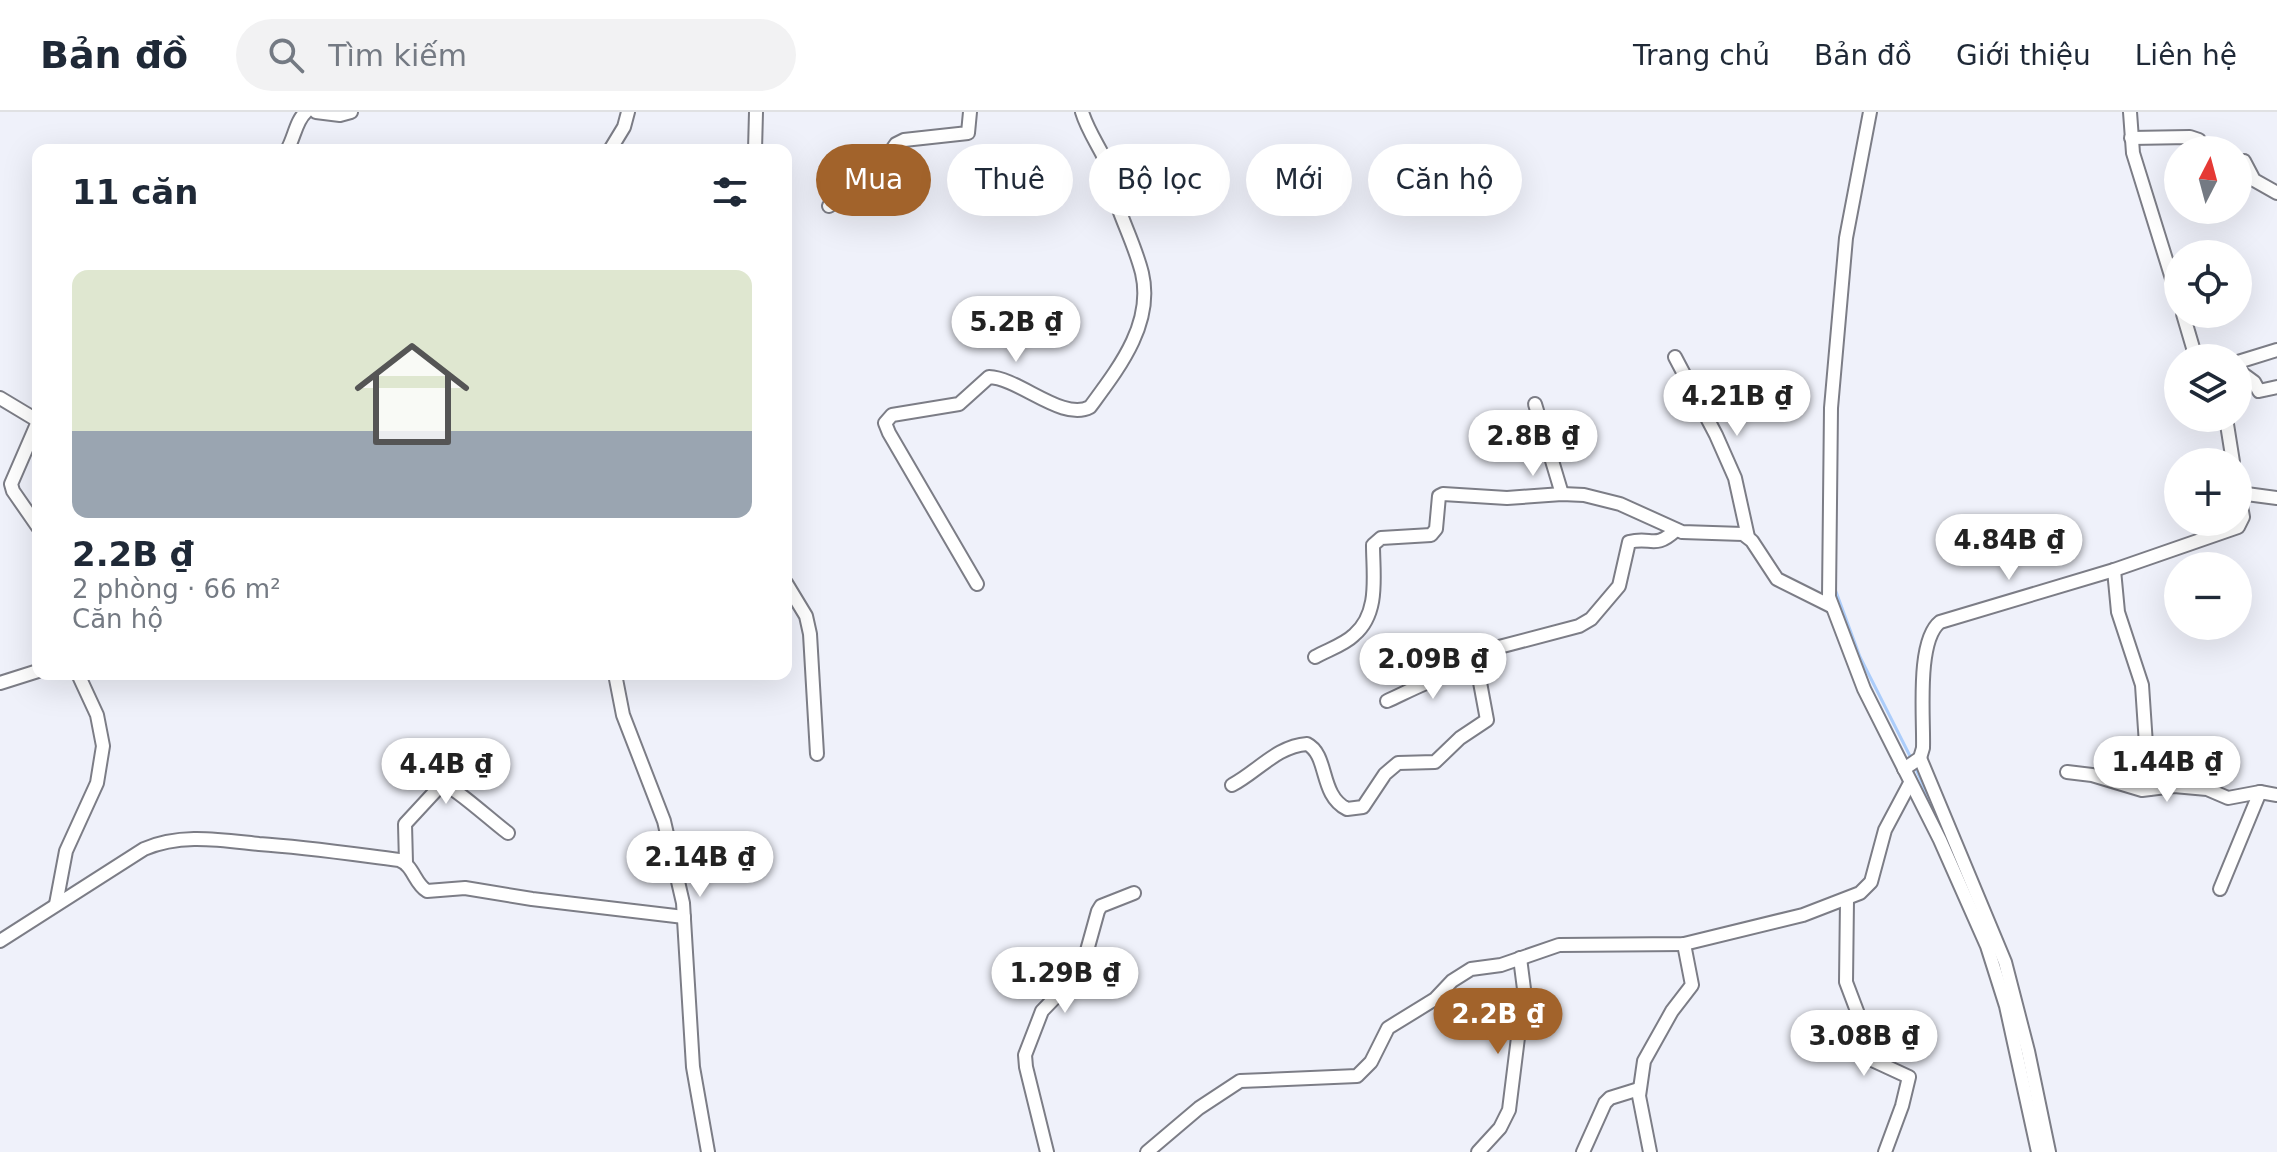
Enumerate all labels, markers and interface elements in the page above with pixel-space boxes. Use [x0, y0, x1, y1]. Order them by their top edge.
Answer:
search box [236, 19, 796, 91]
text: Bản đồ [40, 33, 188, 77]
icon: search [264, 33, 308, 77]
text: Tìm kiếm [328, 38, 467, 73]
text: Trang chủ [1633, 39, 1770, 72]
text: Bản đồ [1814, 39, 1912, 72]
text: Giới thiệu [1956, 39, 2091, 72]
text: Liên hệ [2135, 39, 2237, 72]
north arrow [2164, 136, 2252, 224]
map controls [2164, 136, 2252, 640]
chip: Mua [816, 144, 931, 216]
chip: Thuê [947, 144, 1073, 216]
chip: Bộ lọc [1089, 144, 1230, 216]
chip: Mới [1246, 144, 1352, 216]
chip: Căn hộ [1368, 144, 1522, 216]
icon: filters [708, 170, 752, 214]
text: 11 căn [72, 172, 198, 212]
button: locate [2164, 240, 2252, 328]
pin: 5.2B ₫ [951, 296, 1081, 364]
text: 5.2B ₫ [969, 307, 1063, 337]
icon: home [340, 322, 484, 466]
button: layers [2164, 344, 2252, 432]
pin: 4.21B ₫ [1663, 370, 1811, 438]
text: 4.21B ₫ [1681, 381, 1793, 411]
pin: 2.8B ₫ [1468, 410, 1598, 478]
text: 2.8B ₫ [1486, 421, 1580, 451]
button: + [2164, 448, 2252, 536]
pin: 4.84B ₫ [1935, 514, 2083, 582]
text: 4.84B ₫ [1953, 525, 2065, 555]
text: 2.2B ₫ [72, 534, 194, 574]
button: − [2164, 552, 2252, 640]
text: 2 phòng · 66 m² [72, 574, 281, 604]
text: Căn hộ [72, 604, 163, 634]
pin: 2.09B ₫ [1359, 633, 1507, 701]
text: 2.09B ₫ [1377, 644, 1489, 674]
pin: 1.44B ₫ [2093, 736, 2241, 804]
pin: 4.4B ₫ [381, 738, 511, 806]
text: 1.44B ₫ [2111, 747, 2223, 777]
text: 4.4B ₫ [399, 749, 493, 779]
pin: 2.14B ₫ [626, 831, 774, 899]
text: 2.14B ₫ [644, 842, 756, 872]
pin: 1.29B ₫ [991, 947, 1139, 1015]
text: 1.29B ₫ [1009, 958, 1121, 988]
pin: 2.2B ₫ [1433, 988, 1563, 1056]
text: 2.2B ₫ [1451, 999, 1545, 1029]
pin: 3.08B ₫ [1790, 1010, 1938, 1078]
text: 3.08B ₫ [1808, 1021, 1920, 1051]

